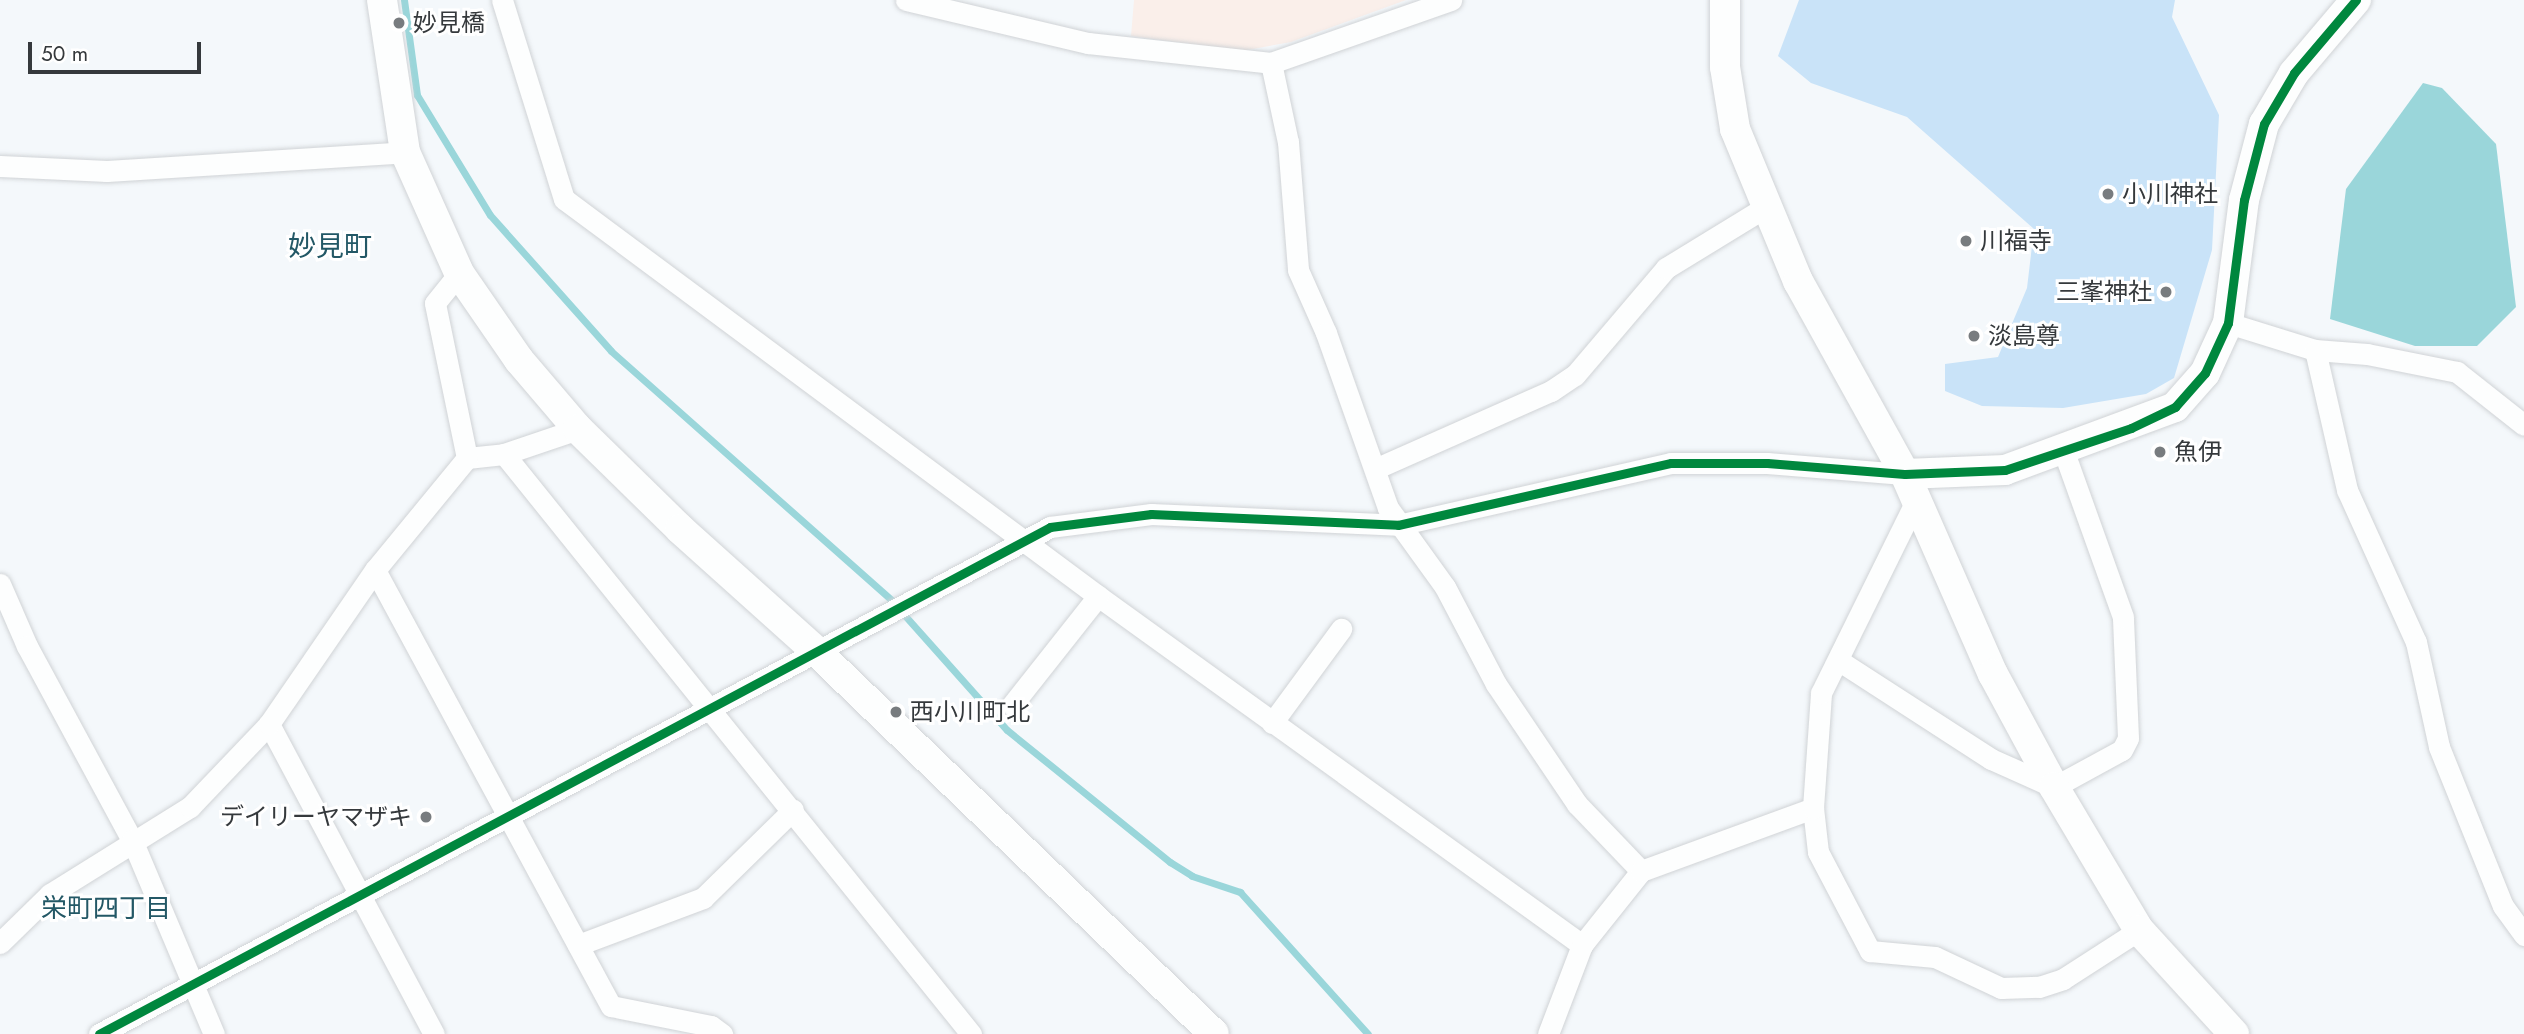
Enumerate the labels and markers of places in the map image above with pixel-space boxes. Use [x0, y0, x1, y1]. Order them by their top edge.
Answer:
place label: 妙見橋 [413, 9, 485, 37]
marker: 妙見橋 [391, 15, 407, 31]
place label: 小川神社 [2122, 180, 2218, 208]
marker: 小川神社 [2100, 186, 2116, 202]
place label: 川福寺 [1980, 227, 2052, 255]
marker: 川福寺 [1958, 233, 1974, 249]
place label: 三峯神社 [2056, 278, 2152, 306]
marker: 三峯神社 [2158, 284, 2174, 300]
place label: 淡島尊 [1988, 322, 2060, 350]
marker: 淡島尊 [1966, 328, 1982, 344]
place label: 魚伊 [2174, 438, 2222, 466]
marker: 魚伊 [2152, 444, 2168, 460]
place label: 西小川町北 [910, 698, 1030, 726]
marker: 西小川町北 [888, 704, 904, 720]
place label: デイリーヤマザキ [220, 803, 412, 831]
marker: デイリーヤマザキ [418, 809, 434, 825]

